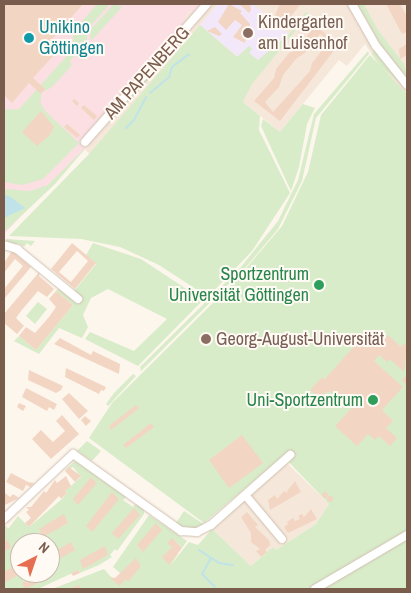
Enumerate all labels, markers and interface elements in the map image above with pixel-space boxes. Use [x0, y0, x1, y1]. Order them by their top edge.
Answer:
place label: Kindergarten am Luisenhof [258, 12, 347, 54]
place label: Unikino Göttingen [39, 17, 104, 59]
street label: AM PAPENBERG [100, 22, 194, 124]
marker: Kindergarten am Luisenhof [242, 27, 254, 39]
marker: Unikino Göttingen [23, 32, 35, 44]
place label: Sportzentrum Universität Göttingen [169, 264, 309, 306]
marker: Sportzentrum Universität Göttingen [313, 279, 325, 291]
place label: Georg-August-Universität [216, 328, 384, 350]
marker: Georg-August-Universität [200, 333, 212, 345]
place label: Uni-Sportzentrum [247, 389, 363, 411]
marker: Uni-Sportzentrum [367, 394, 379, 406]
north arrow [10, 533, 60, 583]
text: N [35, 538, 53, 557]

